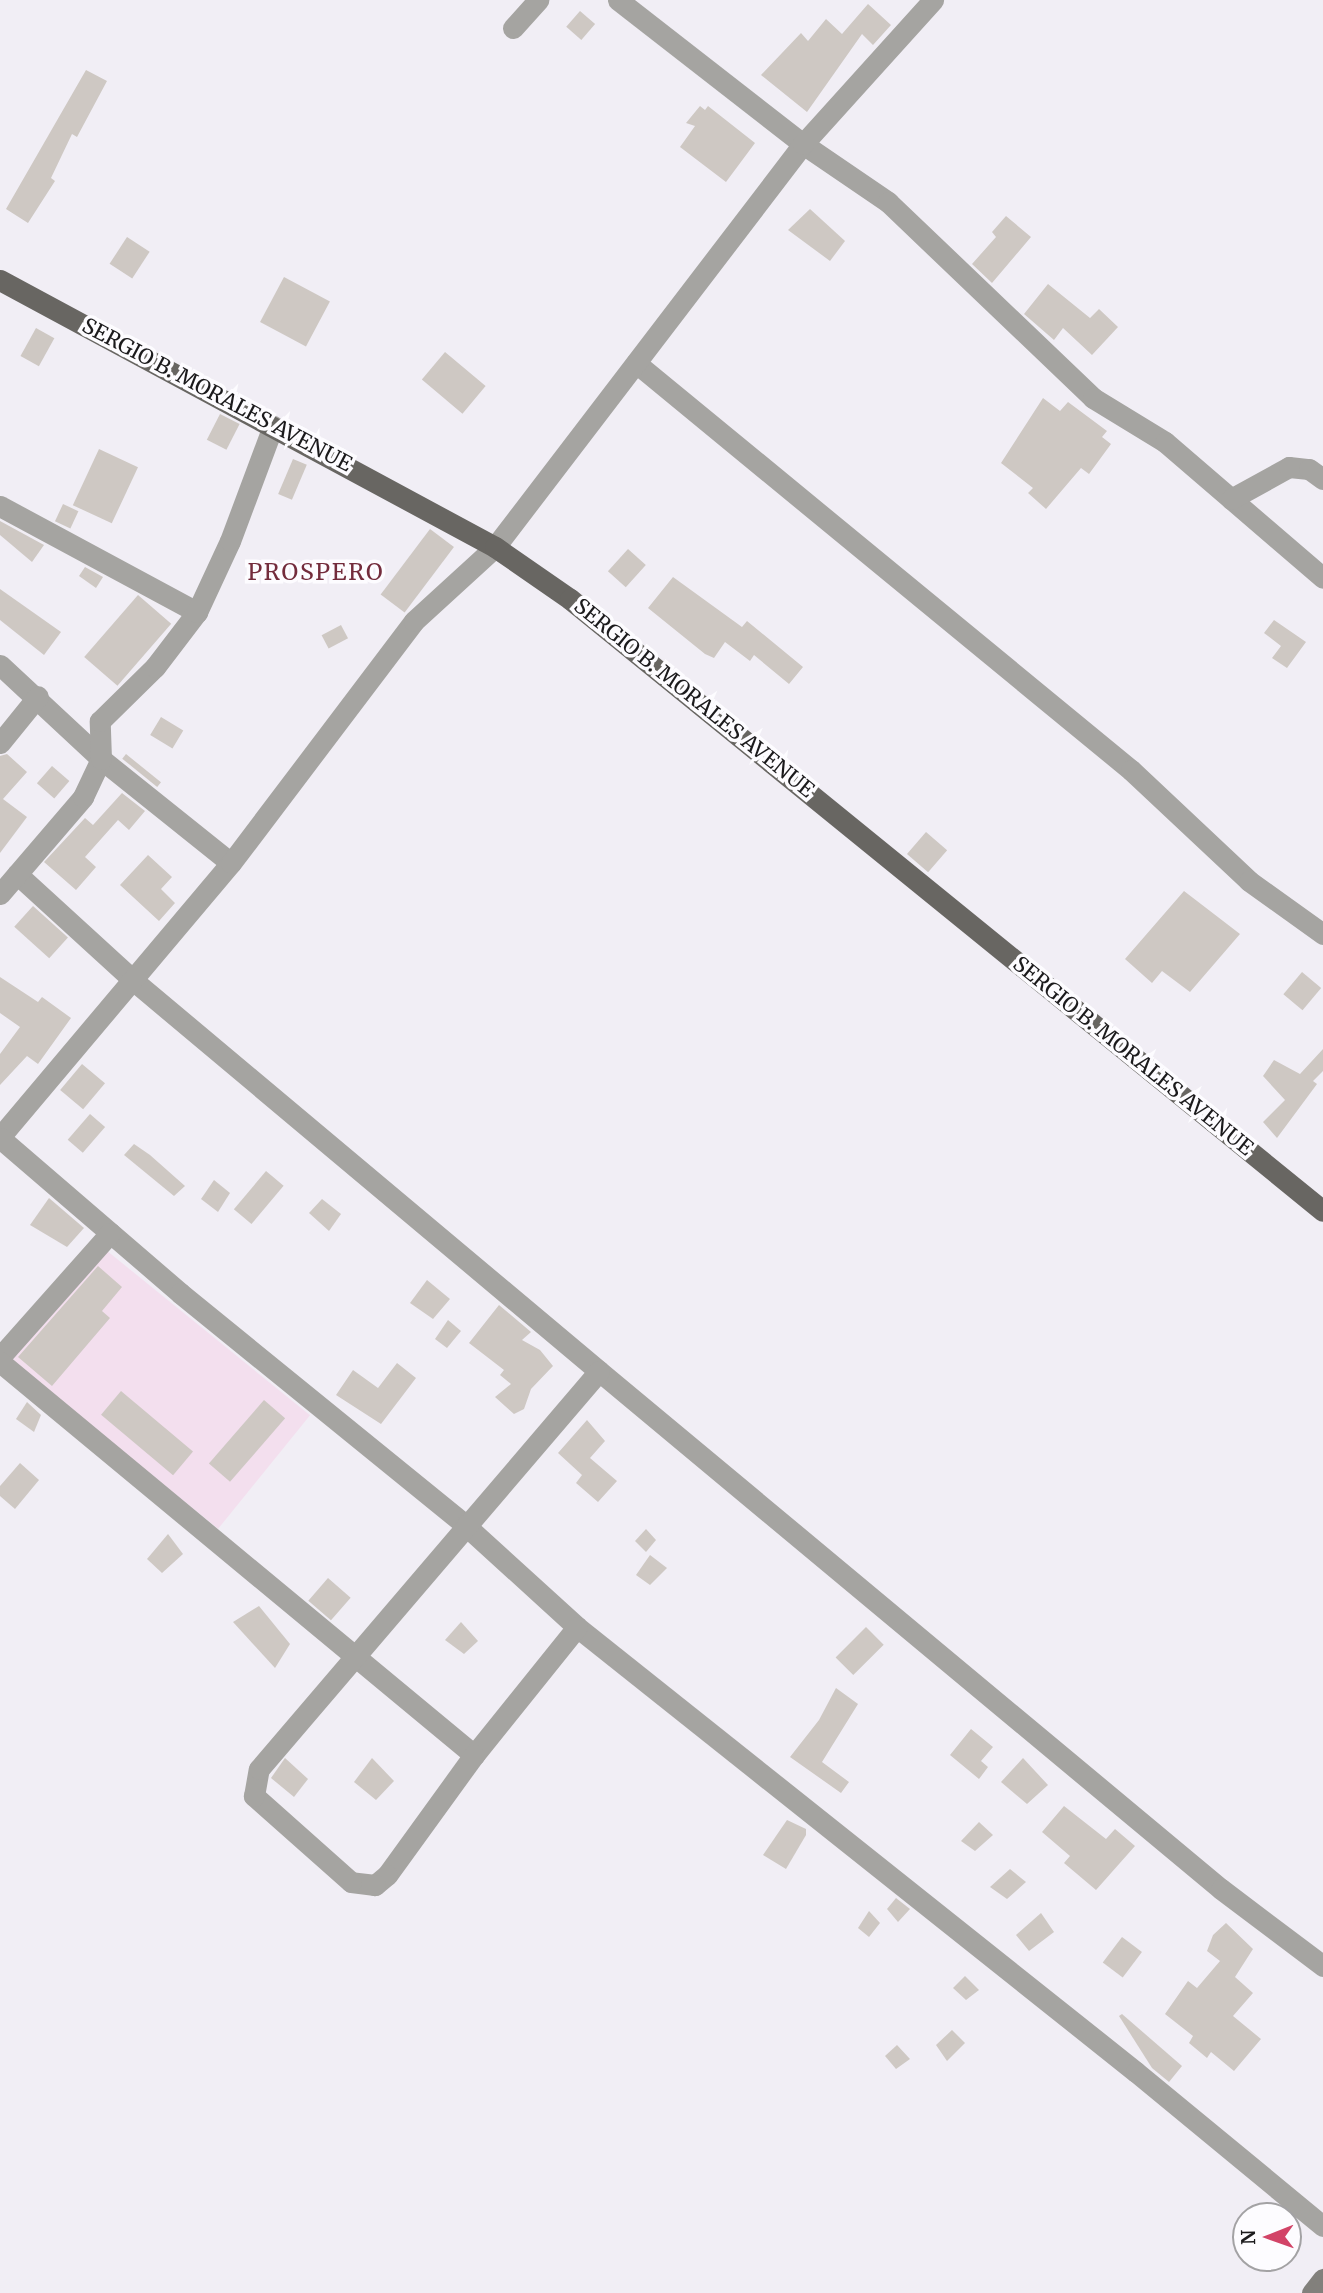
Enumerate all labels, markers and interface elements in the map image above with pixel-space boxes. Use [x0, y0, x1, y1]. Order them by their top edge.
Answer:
street label: SERGIO B. MORALES AVENUE [78, 313, 356, 477]
district label: PROSPERO [248, 558, 384, 586]
street label: SERGIO B. MORALES AVENUE [569, 593, 819, 803]
street label: SERGIO B. MORALES AVENUE [1008, 951, 1258, 1161]
north arrow [1232, 2202, 1302, 2272]
text: N [1236, 2230, 1260, 2245]

